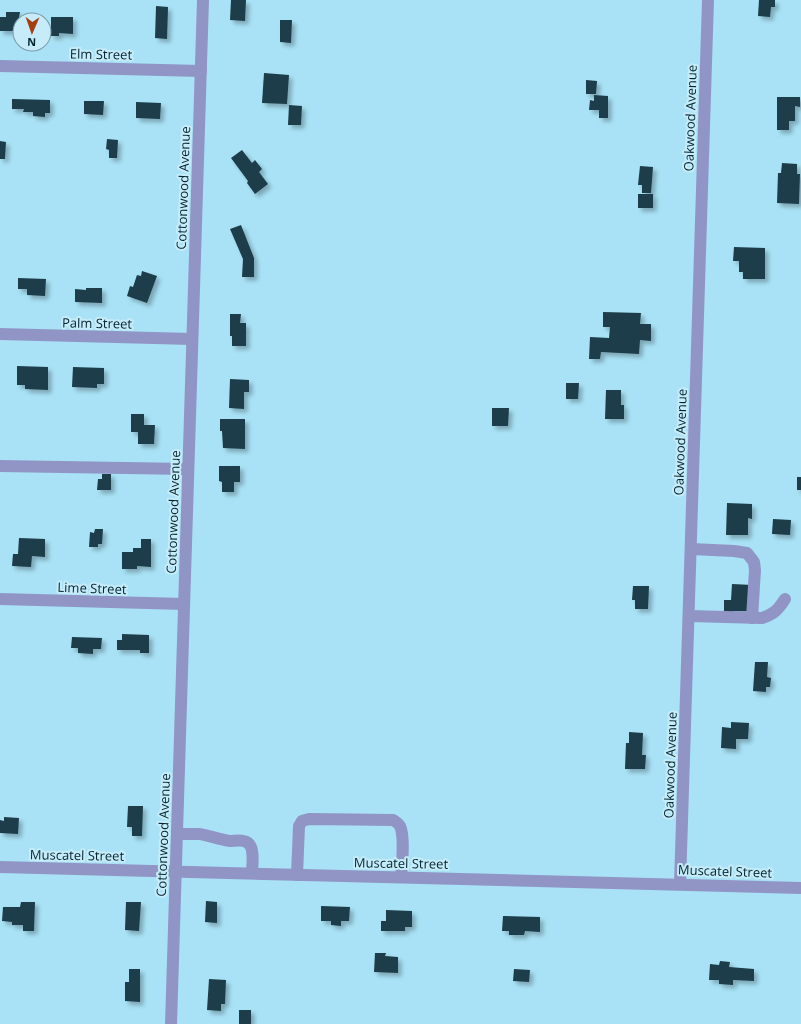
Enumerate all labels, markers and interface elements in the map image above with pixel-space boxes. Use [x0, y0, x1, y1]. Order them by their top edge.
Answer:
north arrow [12, 12, 52, 52]
text: N [27, 35, 36, 50]
street label: Elm Street [70, 44, 133, 64]
street label: Oakwood Avenue [679, 64, 701, 172]
street label: Cottonwood Avenue [172, 126, 194, 250]
street label: Palm Street [62, 313, 133, 333]
street label: Oakwood Avenue [669, 388, 691, 496]
street label: Cottonwood Avenue [162, 450, 184, 574]
street label: Lime Street [57, 578, 127, 598]
street label: Oakwood Avenue [659, 711, 681, 819]
street label: Cottonwood Avenue [152, 773, 174, 897]
street label: Muscatel Street [30, 845, 125, 865]
street label: Muscatel Street [354, 853, 449, 873]
street label: Muscatel Street [678, 860, 773, 882]

